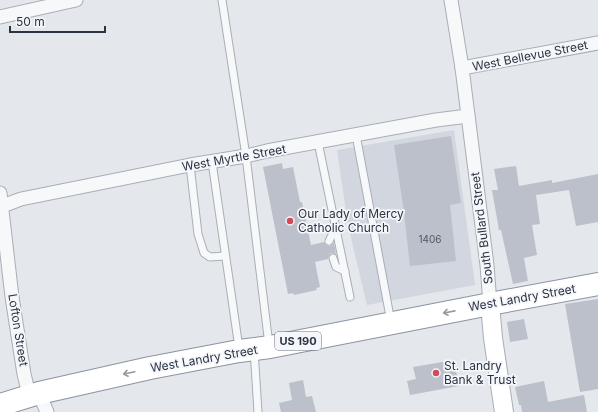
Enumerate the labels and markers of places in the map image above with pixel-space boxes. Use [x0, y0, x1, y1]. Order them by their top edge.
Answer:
place label: Our Lady of Mercy Catholic Church [298, 206, 404, 235]
marker: Our Lady of Mercy Catholic Church [285, 216, 295, 226]
place label: St. Landry Bank & Trust [444, 358, 516, 387]
marker: St. Landry Bank & Trust [431, 368, 441, 378]

